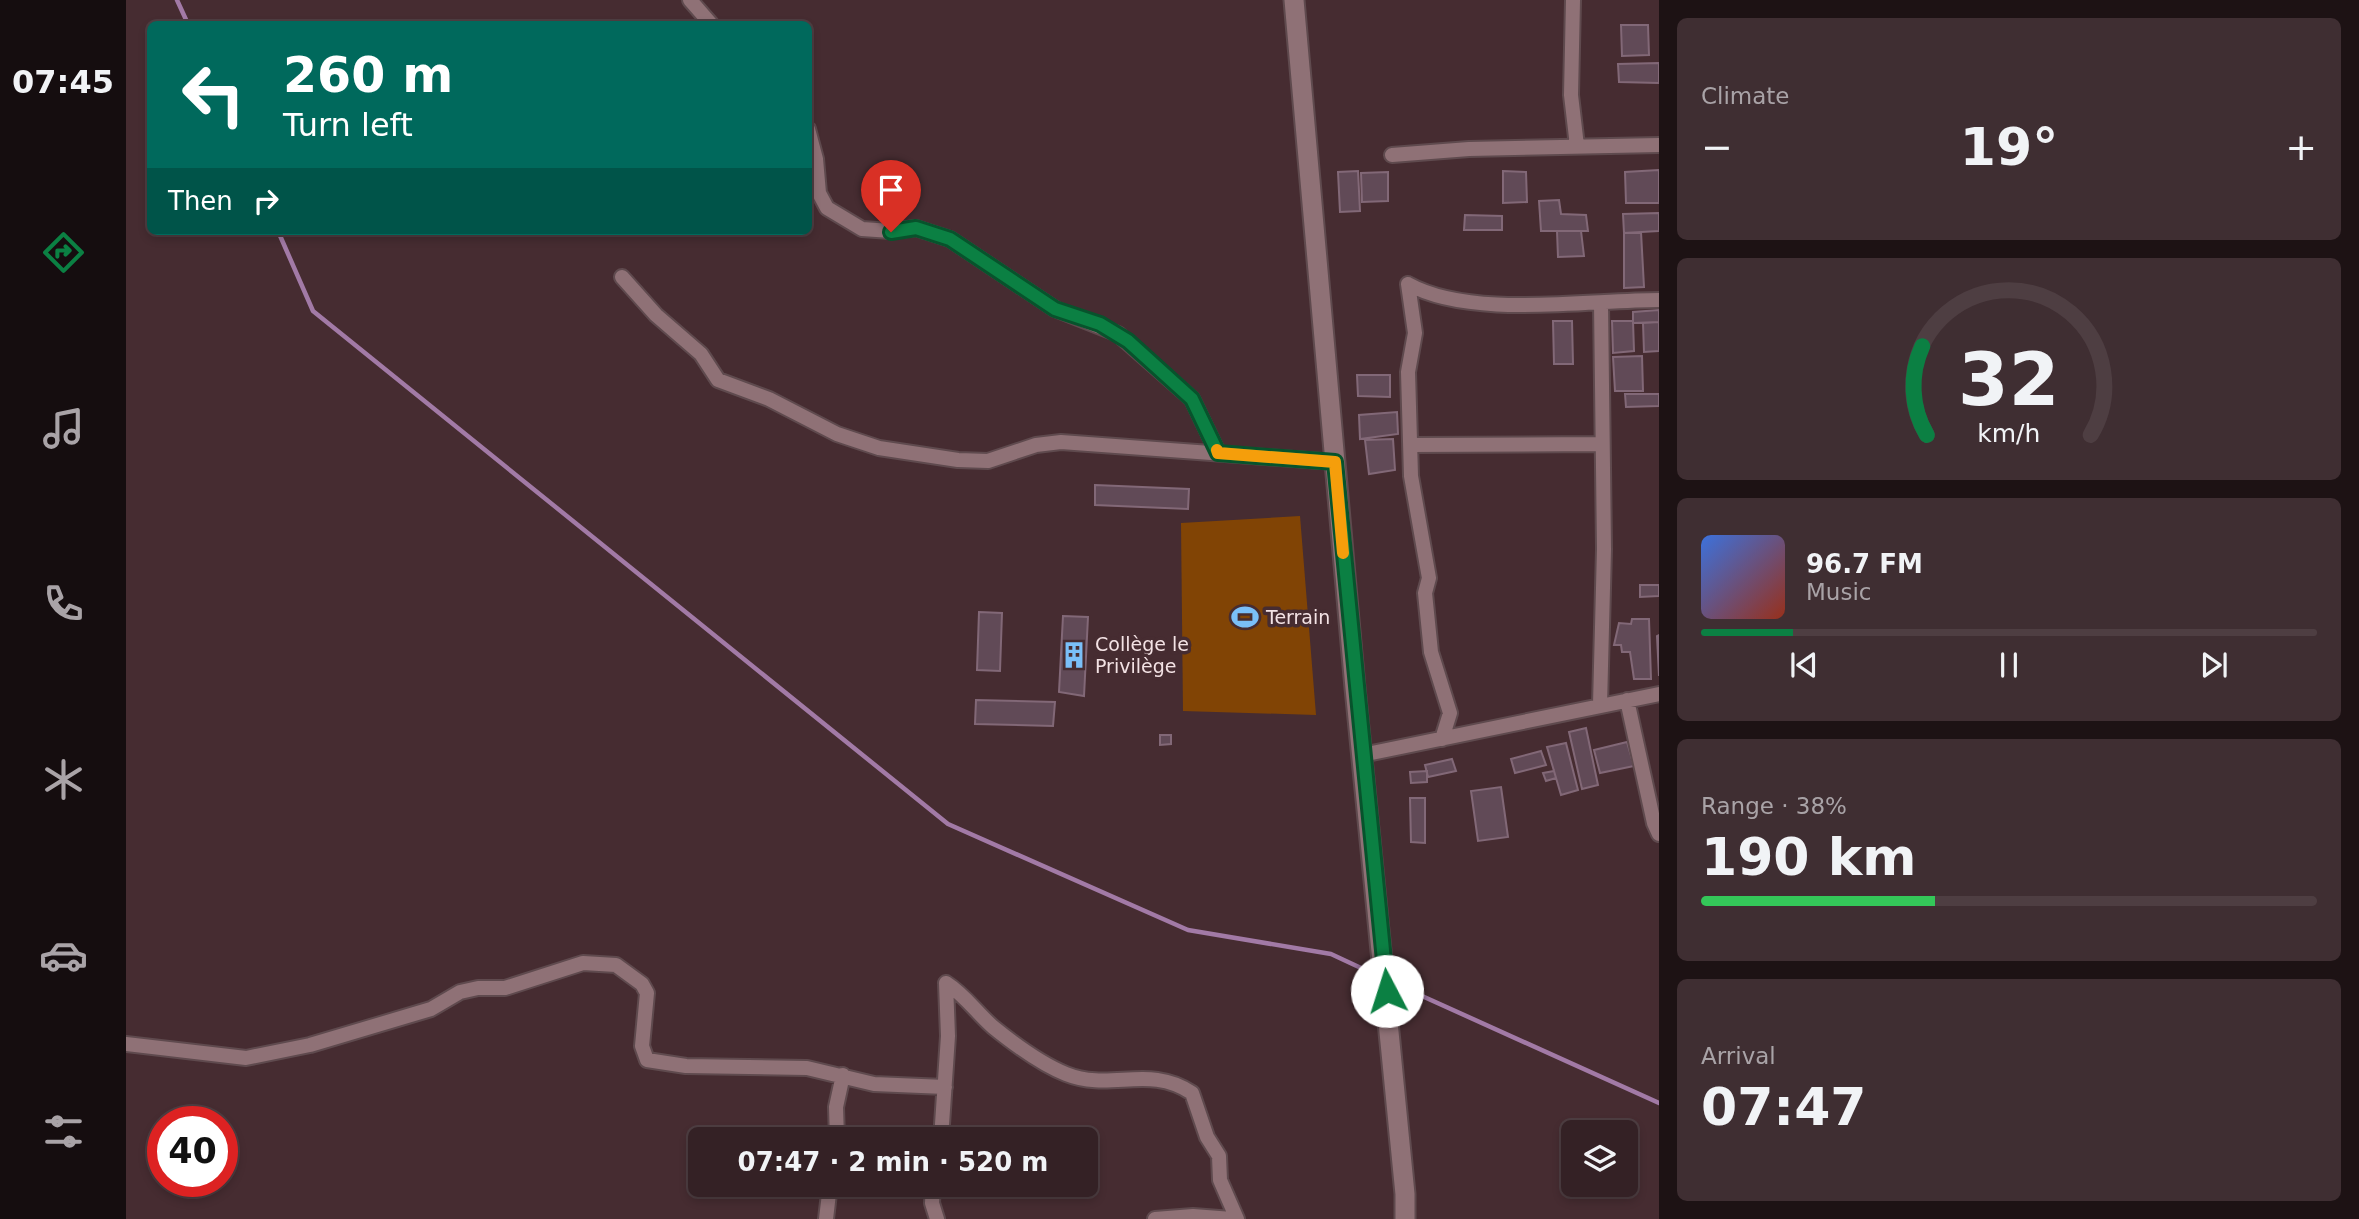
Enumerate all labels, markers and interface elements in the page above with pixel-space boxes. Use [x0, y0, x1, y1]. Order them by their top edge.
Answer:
text: 260 m [283, 47, 453, 104]
icon: left [168, 49, 259, 140]
text: 07:45 [12, 63, 114, 101]
text: Climate [1701, 83, 1790, 109]
text: Turn left [283, 106, 413, 144]
text: 19° [1960, 117, 2058, 177]
text: − [1701, 125, 1733, 169]
text: + [2285, 125, 2317, 169]
pin [861, 160, 921, 232]
icon: arrive [872, 171, 910, 209]
icon: right [247, 182, 285, 220]
text: Then [168, 186, 233, 216]
icon: directions [39, 228, 88, 277]
text: 32 [1958, 338, 2060, 423]
icon: music [39, 404, 88, 453]
text: km/h [1977, 419, 2041, 448]
text: 96.7 FM [1806, 549, 1923, 579]
icon: phone [39, 579, 88, 628]
text: Music [1806, 579, 1871, 605]
sports icon: Terrain [1230, 602, 1260, 632]
place label: Terrain [1265, 606, 1330, 628]
place label: Collège le Privilège [1095, 633, 1189, 677]
building icon: Collège le Privilège [1059, 640, 1089, 670]
icon: previous [1785, 646, 1823, 684]
icon: pause [1990, 646, 2028, 684]
icon: next [2195, 646, 2233, 684]
icon: climate [39, 755, 88, 804]
text: Range · 38% [1701, 793, 1847, 819]
text: 190 km [1701, 827, 1916, 887]
icon: car [39, 931, 88, 980]
position arrow [1350, 954, 1424, 1028]
text: Arrival [1701, 1043, 1776, 1069]
text: 07:47 [1701, 1077, 1867, 1137]
speed limit sign: 40 [147, 1106, 238, 1197]
icon: filters [39, 1107, 88, 1156]
map controls [1561, 1120, 1638, 1197]
button: layers [1561, 1120, 1638, 1197]
text: 07:47 · 2 min · 520 m [738, 1147, 1048, 1177]

